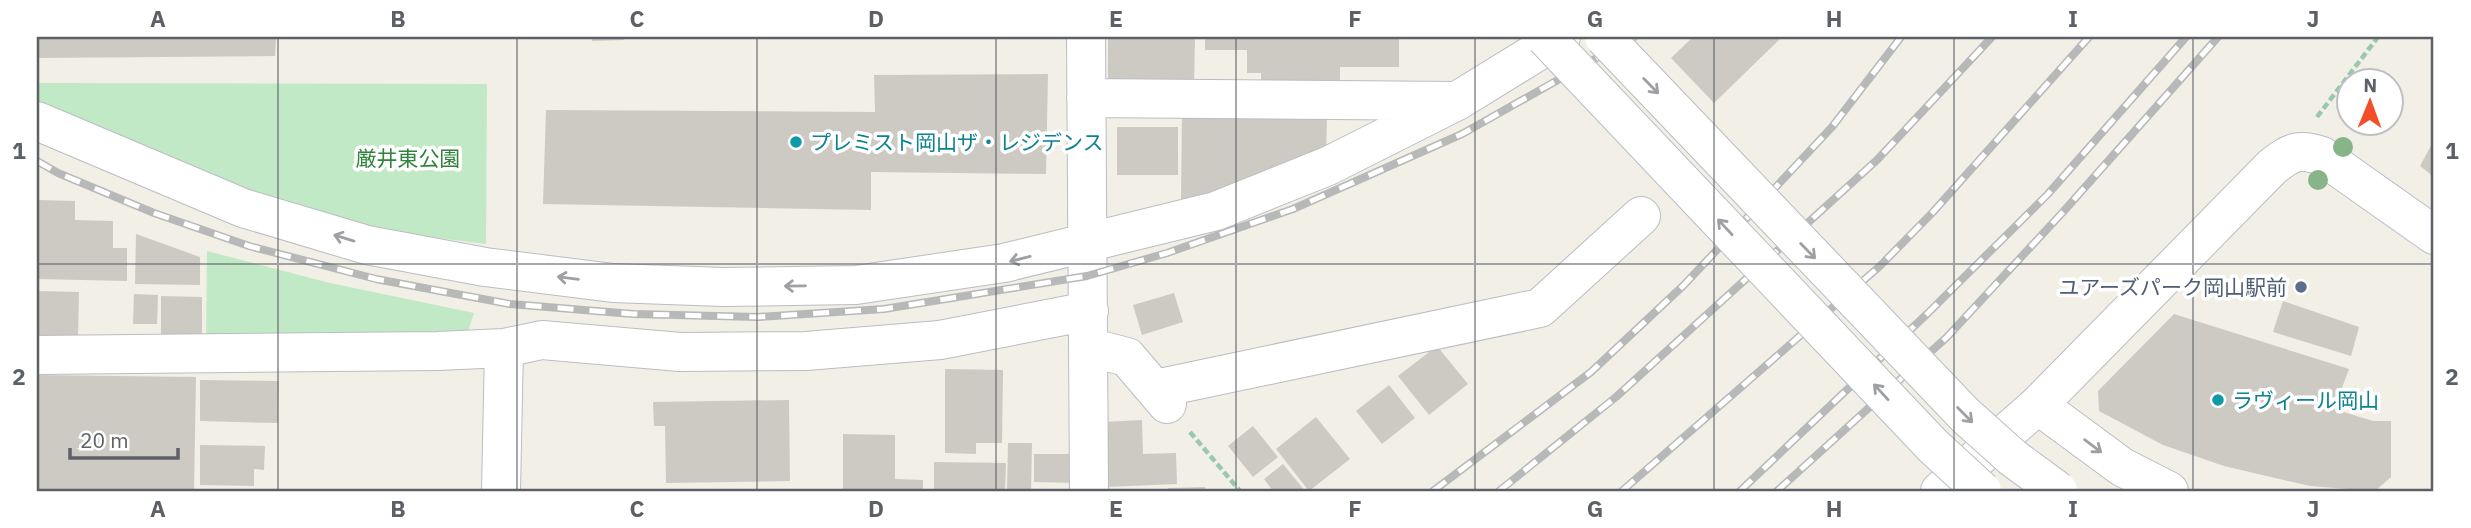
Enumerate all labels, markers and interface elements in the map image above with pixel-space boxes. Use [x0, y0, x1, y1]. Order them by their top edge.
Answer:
text: A [150, 3, 166, 33]
text: B [390, 3, 406, 33]
text: C [630, 3, 645, 33]
text: D [868, 3, 884, 33]
text: E [1109, 3, 1123, 33]
text: F [1348, 3, 1362, 33]
text: G [1587, 3, 1603, 33]
text: H [1826, 3, 1842, 33]
text: I [2068, 3, 2078, 33]
text: J [2307, 3, 2319, 33]
north arrow [2334, 66, 2404, 136]
text: N [2363, 73, 2377, 97]
one-way arrow [1642, 77, 1659, 94]
place label: プレミスト岡山ザ・レジデンス [810, 128, 1104, 156]
marker: プレミスト岡山ザ・レジデンス [788, 134, 804, 150]
text: 1 [12, 135, 26, 165]
text: 1 [2445, 135, 2459, 165]
park label: 厳井東公園 [356, 144, 461, 172]
one-way arrow [1716, 219, 1733, 236]
one-way arrow [333, 231, 355, 244]
one-way arrow [1799, 242, 1816, 259]
one-way arrow [1009, 253, 1032, 266]
one-way arrow [557, 271, 580, 284]
place label: ユアーズパーク岡山駅前 [2058, 273, 2287, 301]
one-way arrow [784, 279, 807, 293]
marker: ユアーズパーク岡山駅前 [2293, 279, 2309, 295]
text: 2 [12, 361, 26, 391]
text: 2 [2445, 361, 2459, 391]
one-way arrow [1873, 384, 1890, 401]
place label: ラヴィール岡山 [2232, 386, 2379, 414]
marker: ラヴィール岡山 [2210, 392, 2226, 408]
one-way arrow [1956, 407, 1973, 424]
scale bar [70, 416, 178, 460]
text: 20 m [80, 426, 129, 454]
one-way arrow [2083, 439, 2102, 453]
text: A [150, 493, 166, 523]
text: B [390, 493, 406, 523]
text: C [630, 493, 645, 523]
text: D [868, 493, 884, 523]
text: E [1109, 493, 1123, 523]
text: F [1348, 493, 1362, 523]
text: G [1587, 493, 1603, 523]
text: H [1826, 493, 1842, 523]
text: I [2068, 493, 2078, 523]
text: J [2307, 493, 2319, 523]

